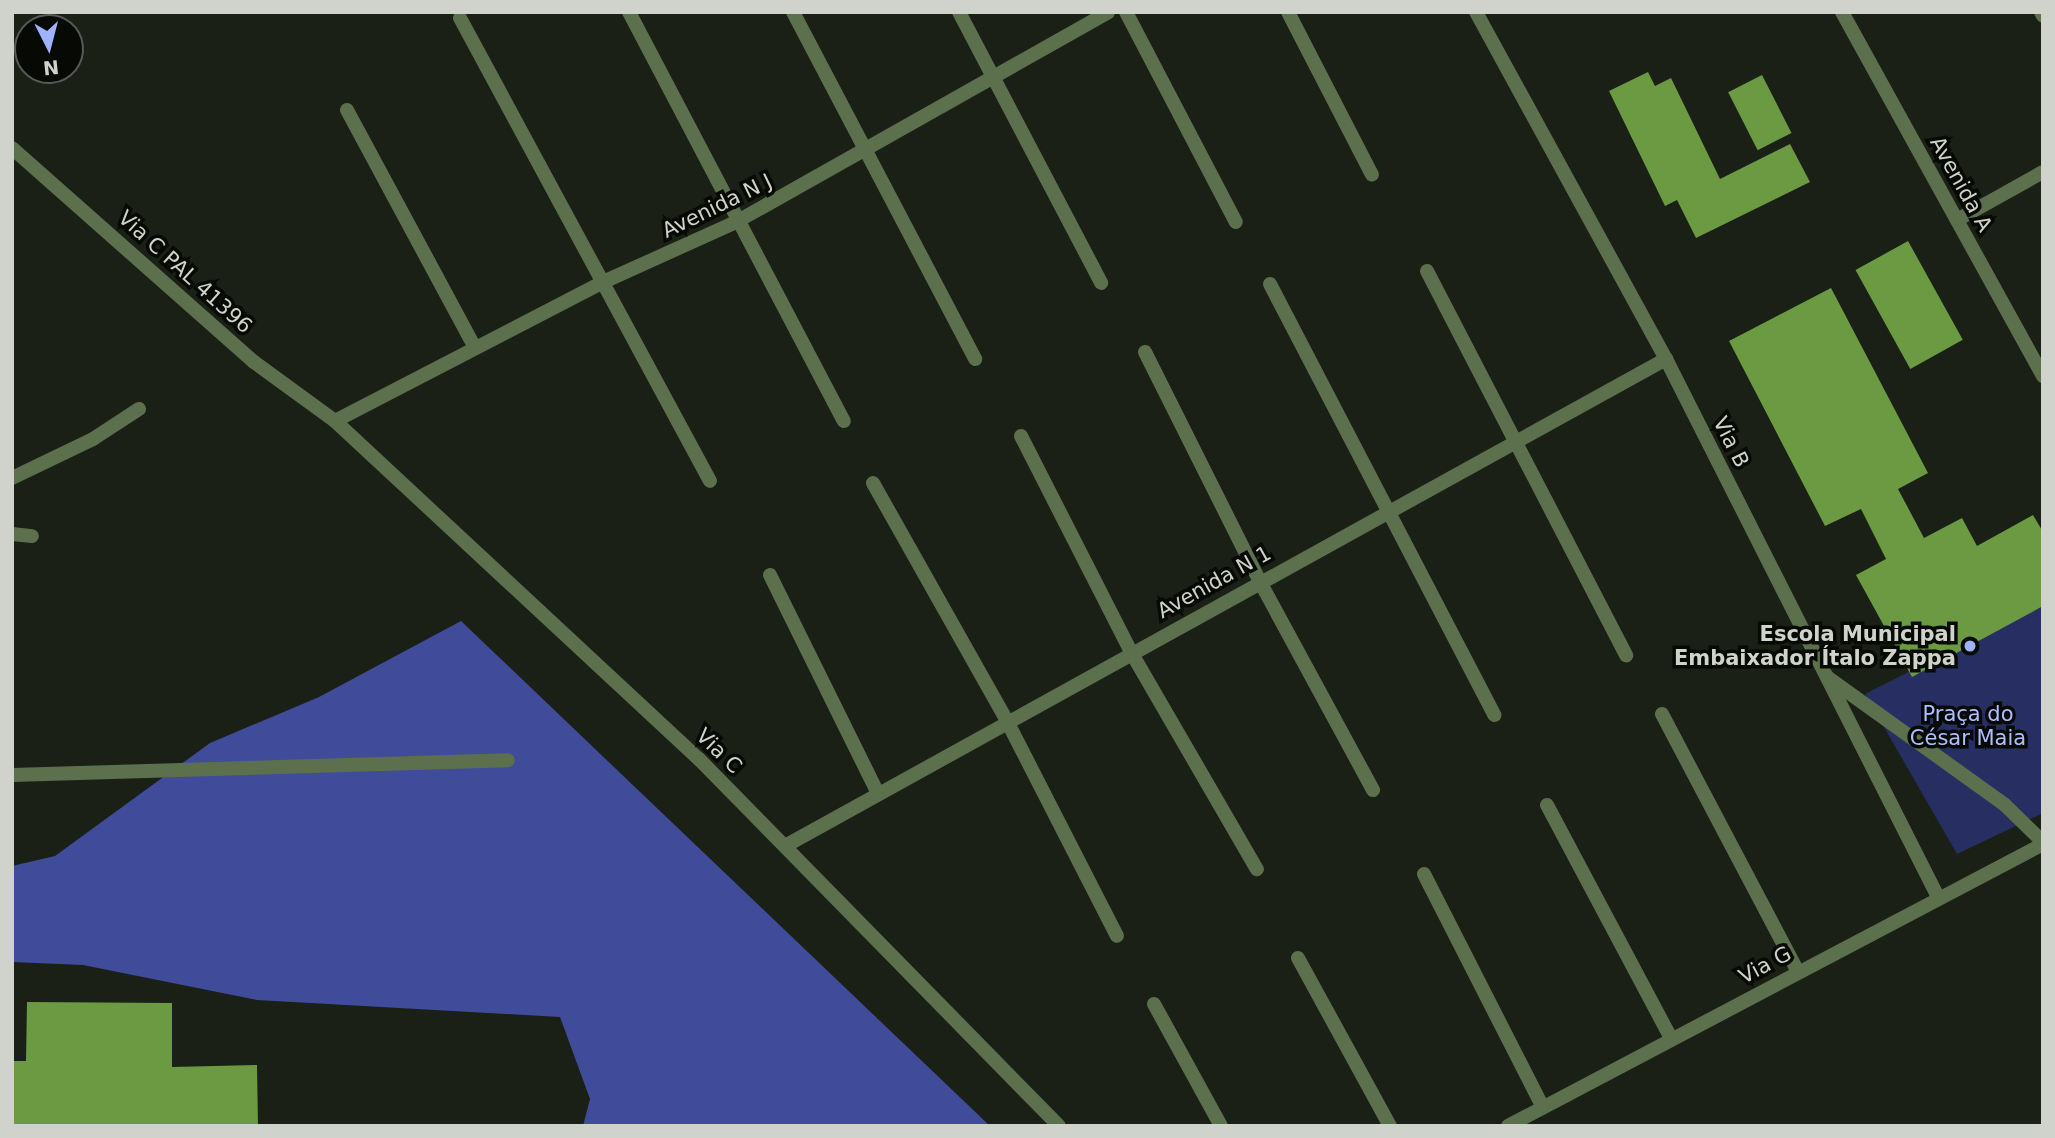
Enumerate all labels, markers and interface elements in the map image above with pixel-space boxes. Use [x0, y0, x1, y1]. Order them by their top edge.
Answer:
north arrow [14, 14, 84, 84]
text: N [42, 56, 60, 80]
street label: Avenida A [1925, 132, 1997, 236]
street label: Avenida N J [658, 169, 776, 243]
street label: Via C PAL 41396 [113, 205, 257, 339]
street label: Via B [1708, 412, 1754, 472]
street label: Avenida N 1 [1153, 540, 1275, 624]
place label: Escola Municipal Embaixador Ítalo Zappa [1674, 621, 1956, 671]
marker: Escola Municipal Embaixador Ítalo Zappa [1962, 638, 1978, 654]
park label: Praça do César Maia [1910, 701, 2026, 751]
street label: Via C [691, 723, 747, 779]
street label: Via G [1735, 941, 1795, 989]

